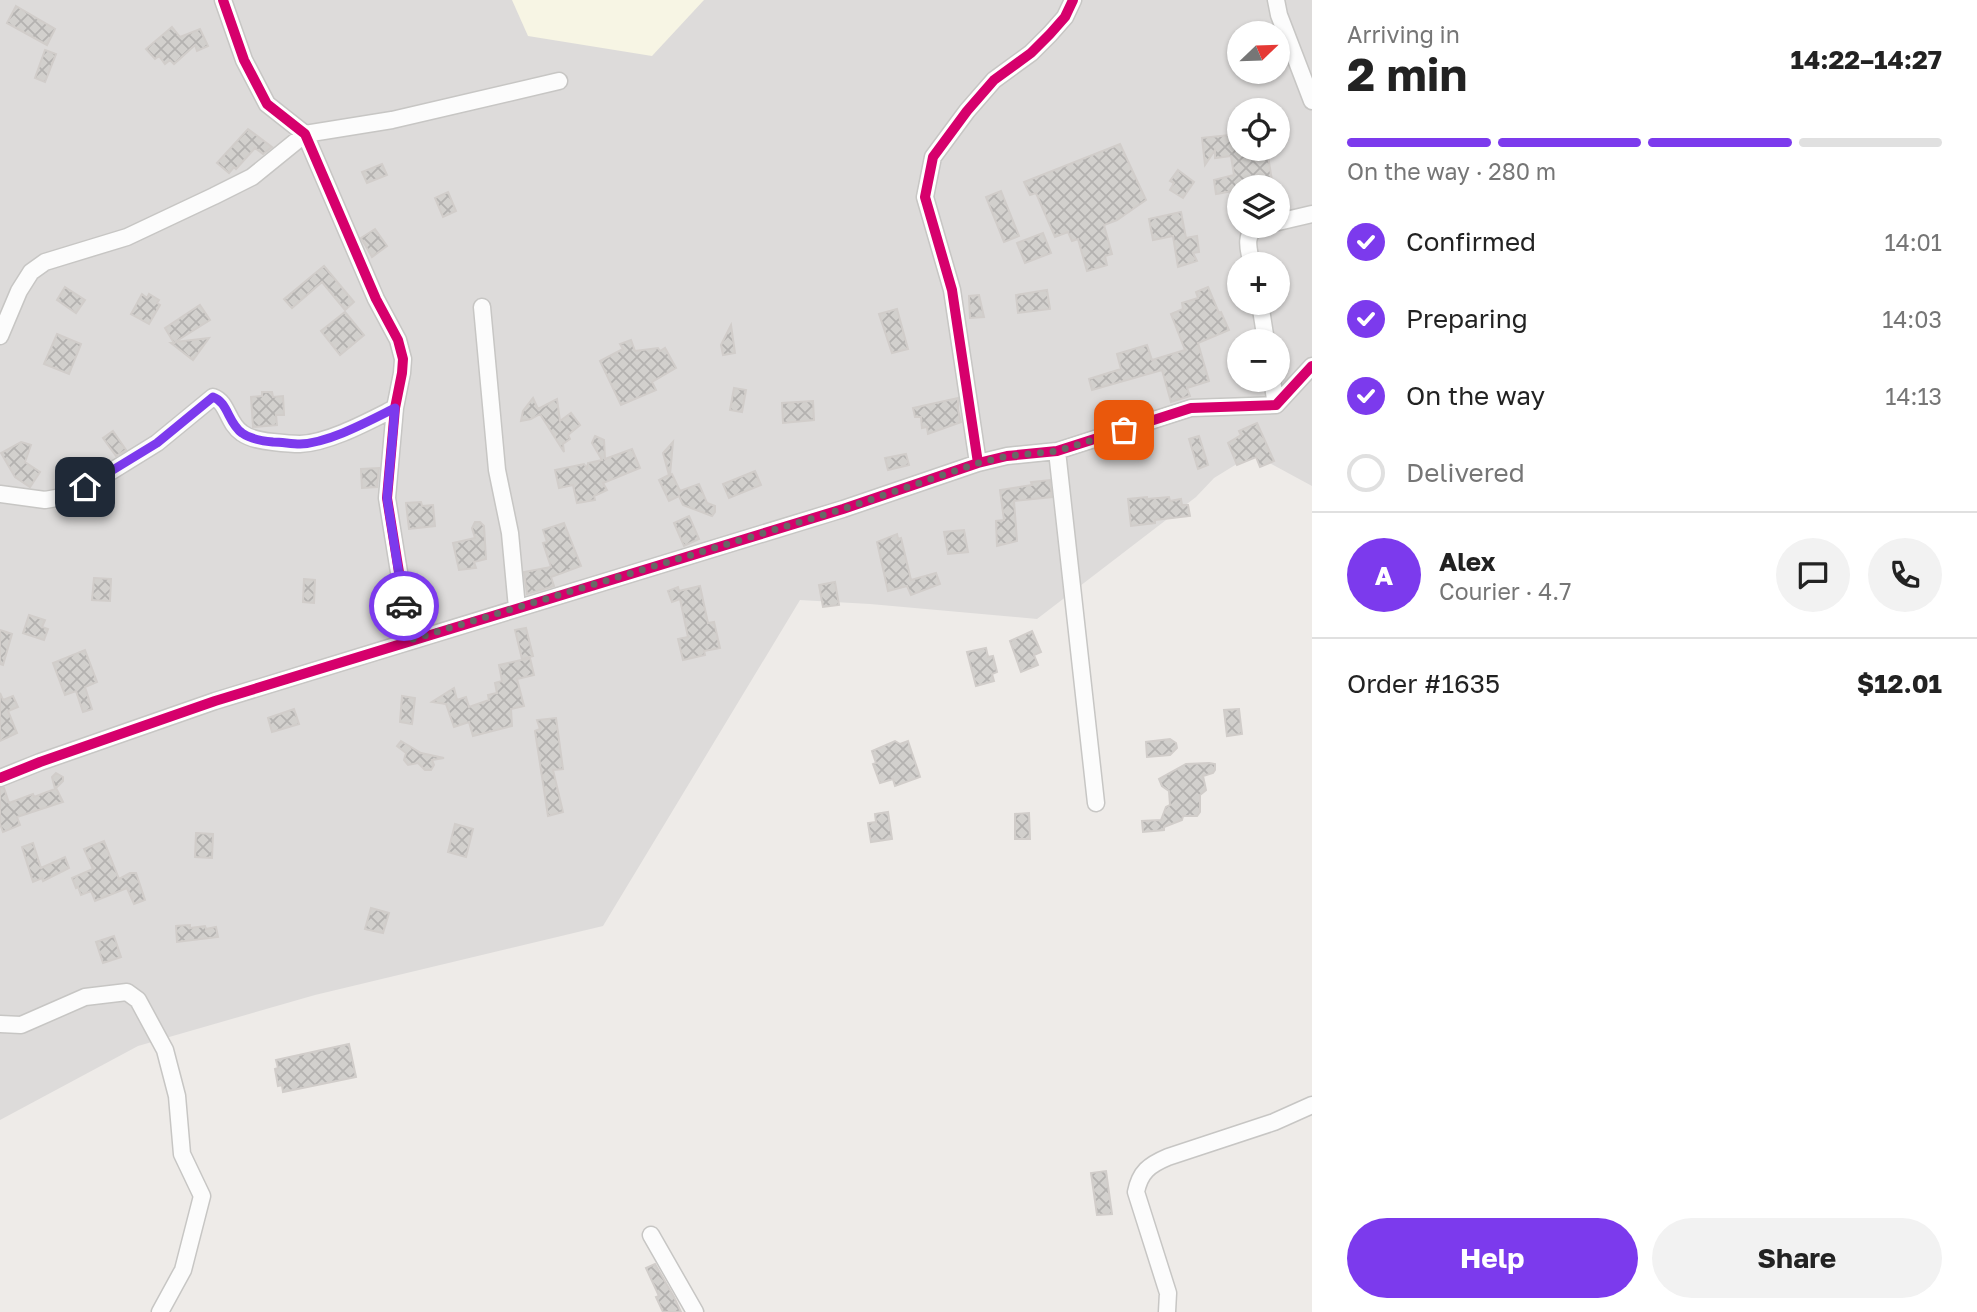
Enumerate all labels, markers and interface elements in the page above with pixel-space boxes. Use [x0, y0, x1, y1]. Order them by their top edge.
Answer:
text: Arriving in [1347, 20, 1460, 48]
north arrow [1227, 21, 1290, 84]
map controls [1227, 21, 1290, 392]
text: 14:22–14:27 [1791, 44, 1942, 75]
text: 2 min [1347, 46, 1467, 101]
button: locate [1227, 98, 1290, 161]
text: On the way · 280 m [1347, 157, 1556, 185]
button: layers [1227, 175, 1290, 238]
icon: check [1347, 223, 1385, 261]
text: Confirmed [1406, 226, 1536, 257]
text: 14:01 [1885, 228, 1942, 256]
button: + [1227, 252, 1290, 315]
icon: check [1347, 300, 1385, 338]
text: Preparing [1406, 303, 1528, 334]
text: 14:03 [1882, 305, 1942, 333]
button: − [1227, 329, 1290, 392]
icon: check [1347, 377, 1385, 415]
text: On the way [1406, 380, 1545, 411]
text: 14:13 [1885, 382, 1942, 410]
pin [1094, 400, 1154, 460]
icon: bag [1105, 411, 1143, 449]
pin [55, 457, 115, 517]
text: Delivered [1406, 457, 1525, 488]
icon: home [66, 468, 104, 506]
button: chat [1776, 538, 1850, 612]
button: phone [1868, 538, 1942, 612]
text: Alex [1439, 546, 1496, 577]
text: A [1375, 560, 1393, 591]
courier [369, 571, 439, 641]
text: Courier · 4.7 [1439, 577, 1571, 605]
icon: car [385, 587, 423, 625]
text: Order #1635 [1347, 668, 1500, 699]
text: $12.01 [1857, 668, 1942, 699]
button: Help [1347, 1218, 1638, 1298]
button: Share [1652, 1218, 1942, 1298]

